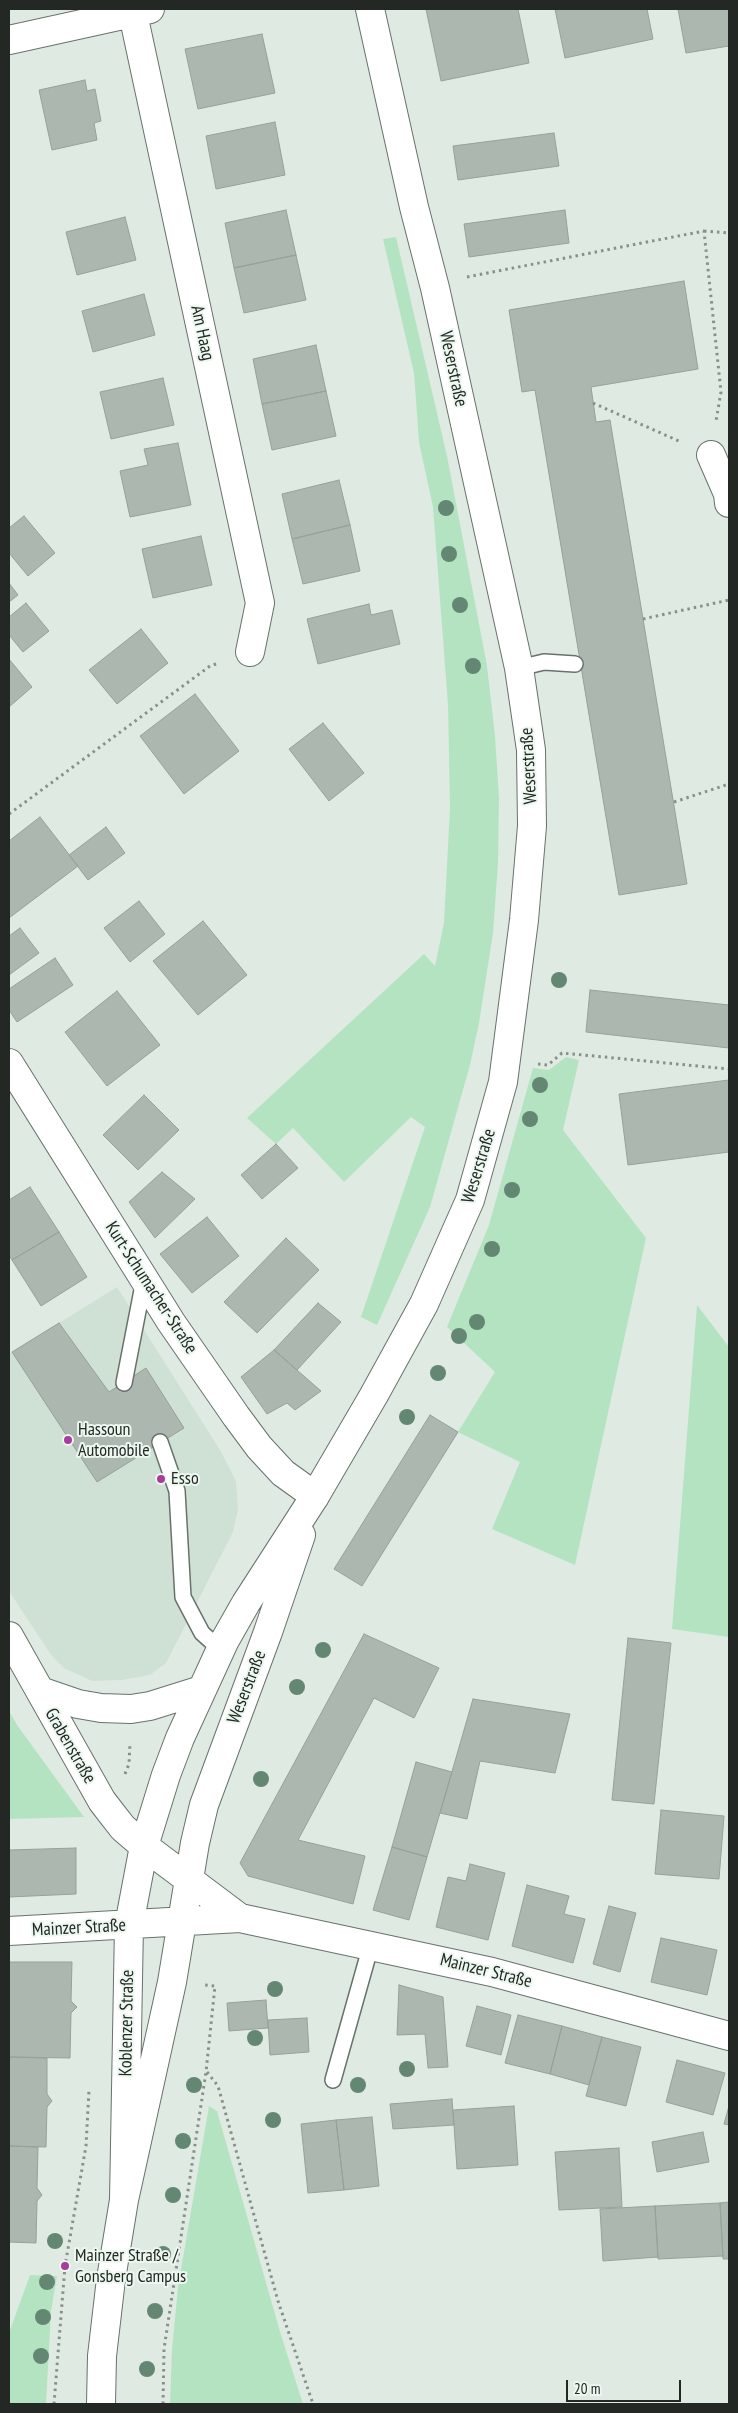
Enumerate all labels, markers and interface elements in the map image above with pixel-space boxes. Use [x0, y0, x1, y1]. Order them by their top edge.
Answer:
street label: Am Haag [186, 303, 218, 363]
street label: Weserstraße [434, 329, 472, 409]
street label: Weserstraße [516, 727, 542, 805]
street label: Weserstraße [457, 1126, 501, 1206]
street label: Kurt-Schumacher-Straße [100, 1218, 202, 1358]
place label: Hassoun Automobile [78, 1419, 150, 1462]
marker: Hassoun Automobile [62, 1434, 74, 1446]
place label: Esso [171, 1468, 199, 1490]
marker: Esso [155, 1473, 167, 1485]
street label: Weserstraße [223, 1647, 271, 1727]
street label: Grabenstraße [40, 1704, 100, 1788]
street label: Mainzer Straße [32, 1915, 126, 1941]
street label: Mainzer Straße [438, 1949, 534, 1993]
street label: Koblenzer Straße [115, 1969, 139, 2077]
place label: Mainzer Straße / Gonsberg Campus [75, 2245, 186, 2288]
marker: Mainzer Straße / Gonsberg Campus [59, 2260, 71, 2272]
scale bar [568, 2370, 683, 2402]
text: 20 m [574, 2379, 600, 2398]

